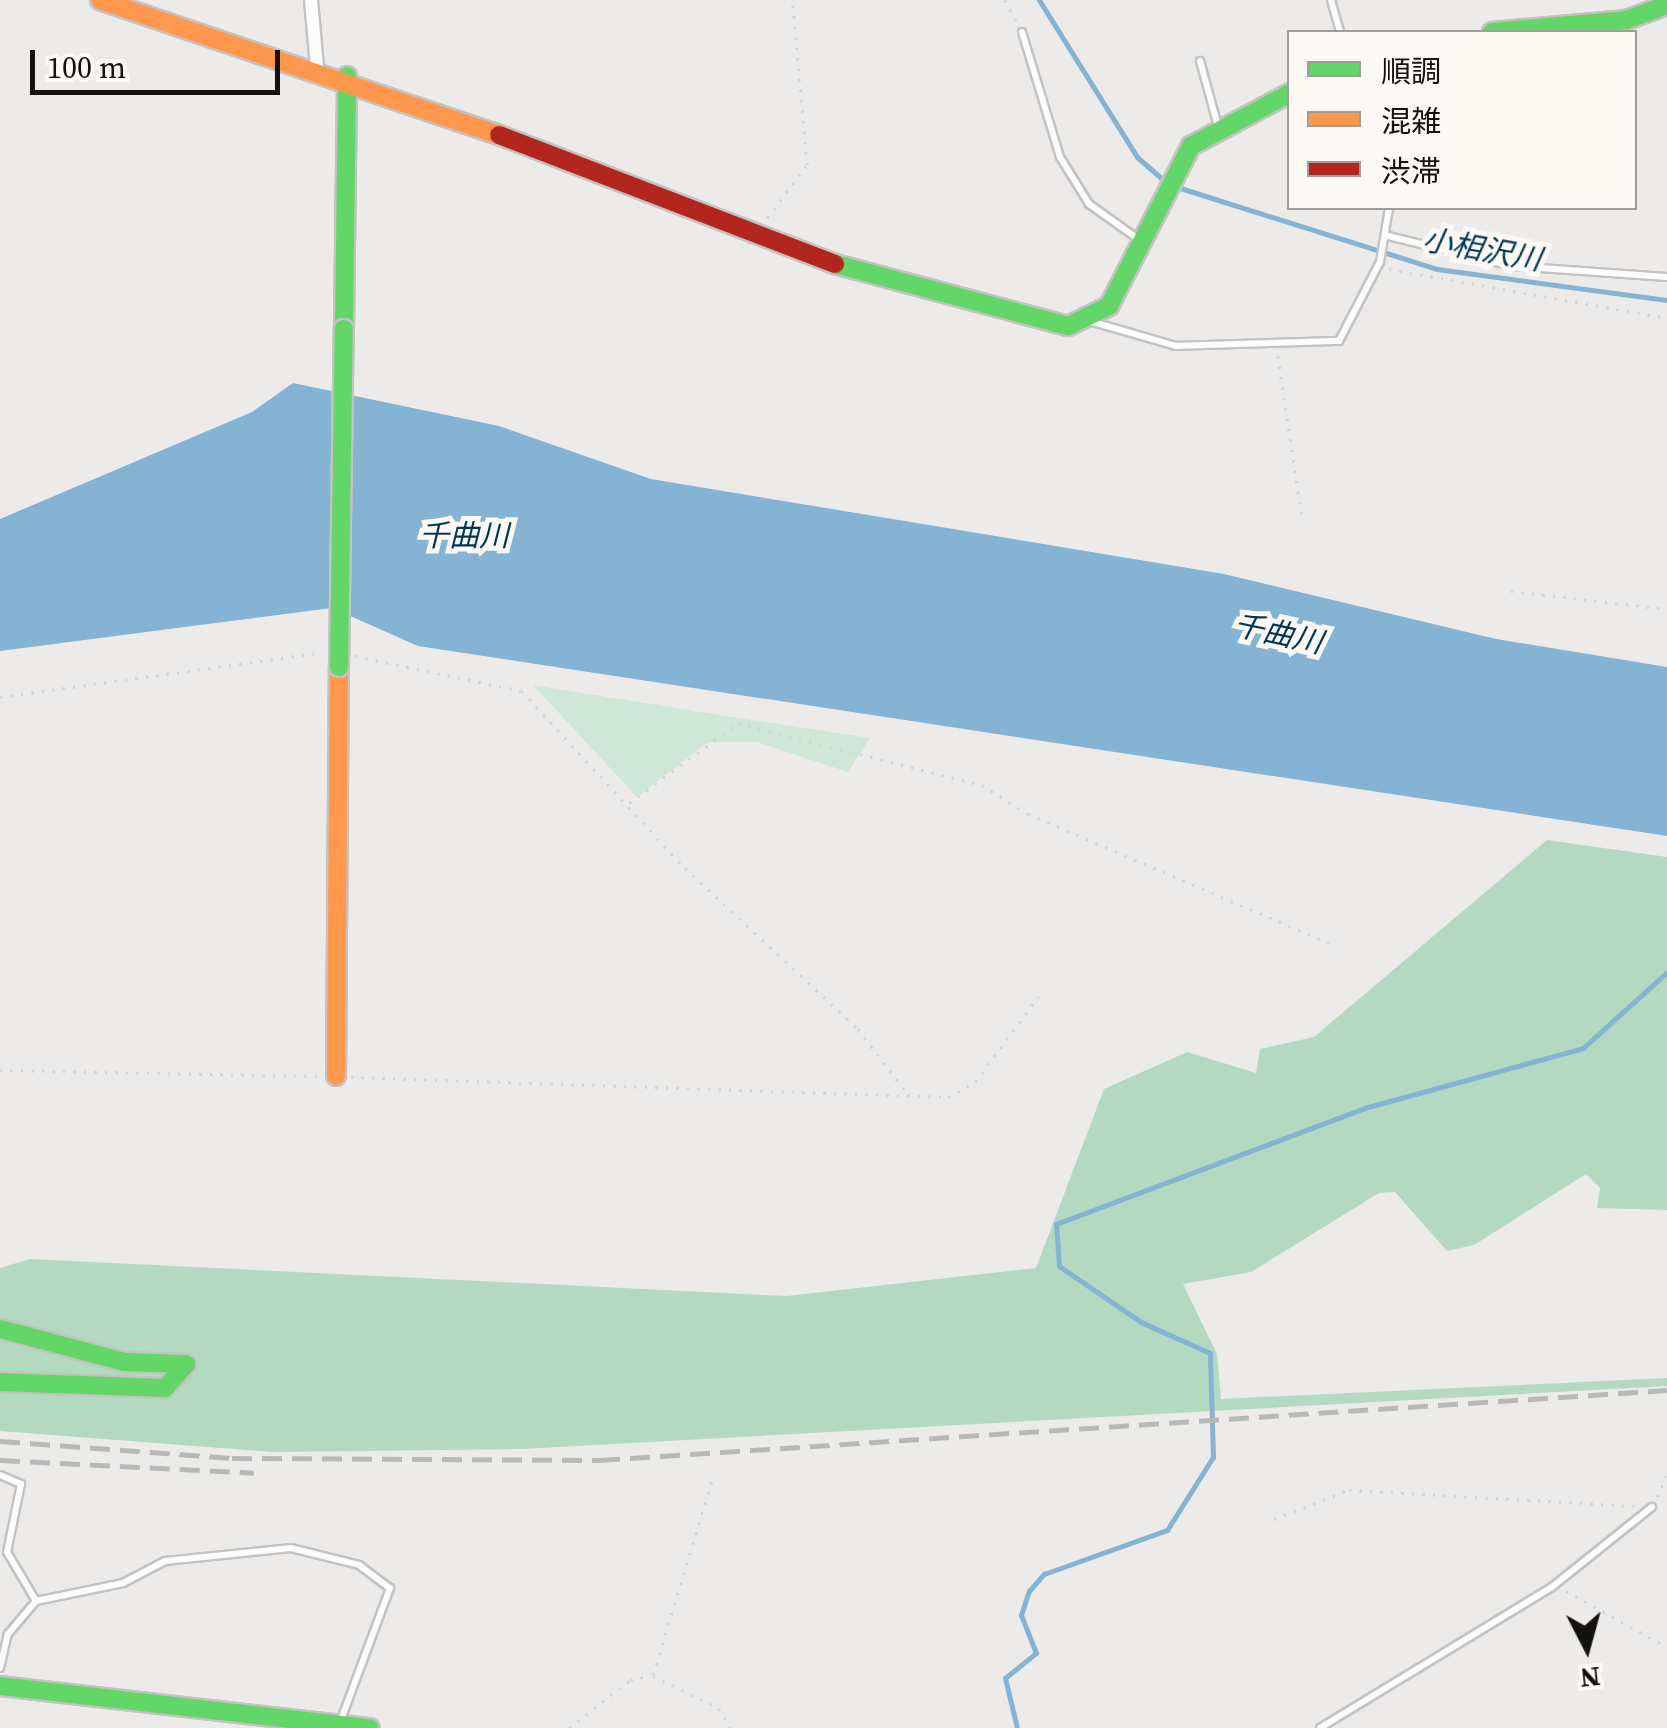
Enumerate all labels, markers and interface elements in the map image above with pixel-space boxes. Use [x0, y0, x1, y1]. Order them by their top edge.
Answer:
scale bar [35, 30, 285, 92]
legend [1287, 30, 1637, 210]
text: 100 m [47, 47, 126, 88]
text: 順調 [1381, 51, 1441, 92]
text: 混雑 [1381, 101, 1441, 142]
text: 渋滞 [1381, 151, 1441, 192]
water label: 小相沢川 [1420, 222, 1544, 278]
water label: 千曲川 [419, 518, 509, 554]
water label: 千曲川 [1230, 607, 1326, 661]
north arrow [1537, 1598, 1637, 1698]
text: N [1578, 1658, 1602, 1698]

